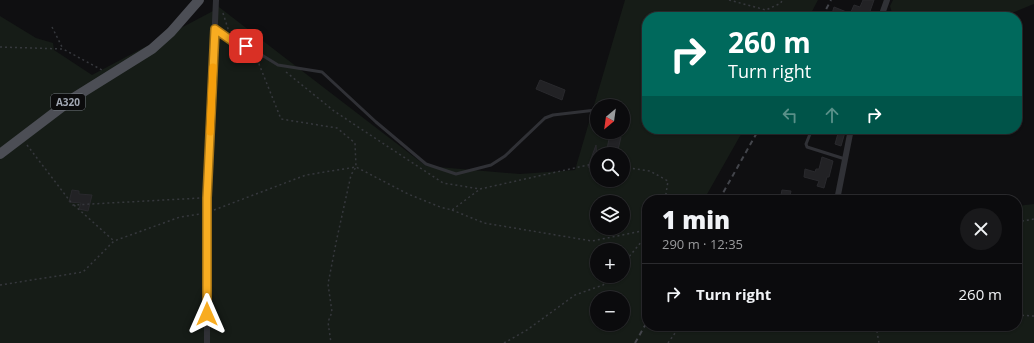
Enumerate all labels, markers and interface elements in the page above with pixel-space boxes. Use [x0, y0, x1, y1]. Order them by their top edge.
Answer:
text: 260 m [728, 23, 811, 61]
icon: right [662, 28, 714, 80]
pin [229, 29, 263, 63]
icon: arrive [235, 35, 257, 57]
text: Turn right [728, 59, 811, 83]
road number: A320 [51, 94, 85, 110]
north arrow [590, 99, 630, 139]
map controls [590, 99, 630, 331]
icon: left [779, 104, 801, 126]
icon: ahead [821, 104, 843, 126]
icon: right [863, 104, 885, 126]
button: search [590, 147, 630, 187]
button: layers [590, 195, 630, 235]
text: 1 min [662, 203, 730, 236]
button: close [960, 208, 1002, 250]
text: 290 m · 12:35 [662, 235, 743, 253]
button: + [590, 243, 630, 283]
icon: right [662, 283, 684, 305]
text: Turn right [696, 284, 771, 304]
text: 260 m [958, 284, 1002, 304]
button: − [590, 291, 630, 331]
position arrow [186, 293, 228, 335]

